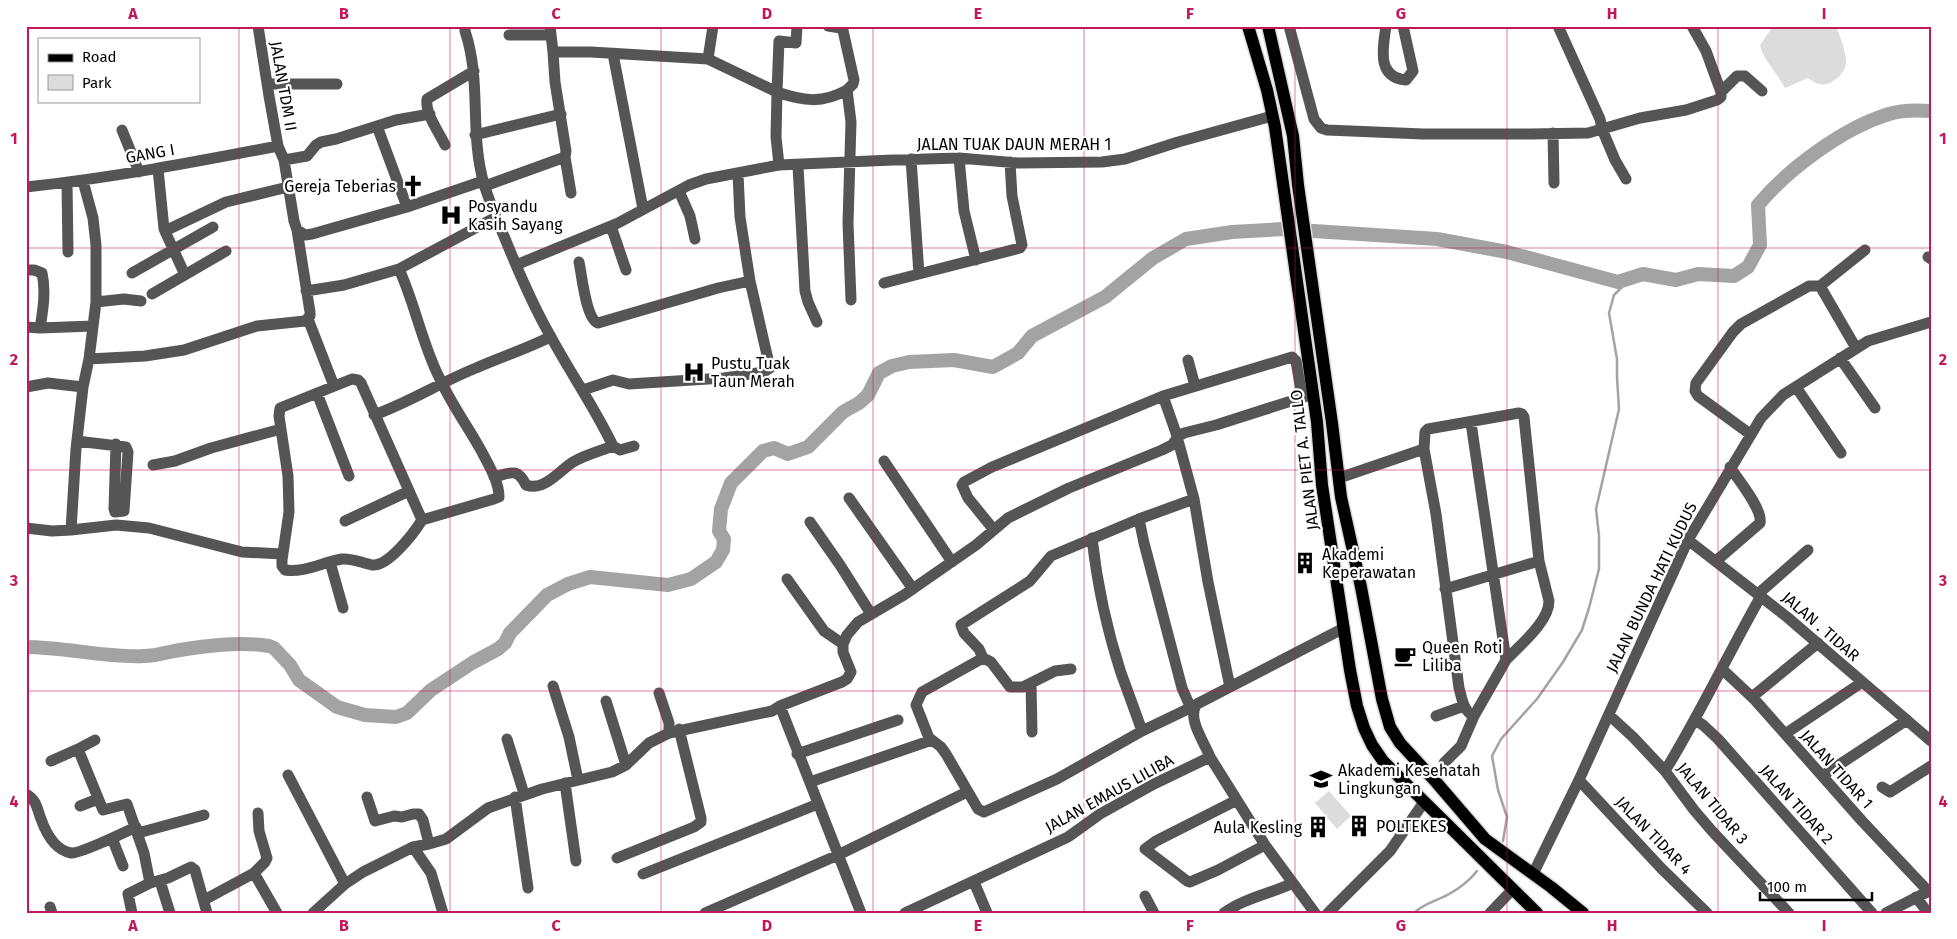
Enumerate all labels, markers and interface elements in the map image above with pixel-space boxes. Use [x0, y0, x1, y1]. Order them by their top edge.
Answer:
text: A [127, 4, 138, 23]
text: B [339, 4, 349, 23]
text: C [551, 4, 561, 23]
text: D [762, 4, 772, 23]
text: E [974, 4, 982, 23]
text: F [1186, 4, 1194, 23]
text: G [1396, 4, 1406, 23]
text: H [1607, 4, 1617, 23]
text: I [1822, 4, 1826, 23]
legend [38, 38, 200, 102]
street label: JALAN TDM II [266, 40, 301, 133]
text: Road [82, 48, 117, 66]
text: Park [82, 74, 112, 92]
text: 1 [10, 129, 18, 148]
text: 1 [1939, 129, 1947, 148]
street label: JALAN TUAK DAUN MERAH 1 [917, 135, 1111, 154]
street label: GANG I [124, 140, 176, 167]
church icon: Gereja Teberias [400, 173, 426, 199]
place label: Gereja Teberias [284, 177, 396, 196]
place label: Posyandu Kasih Sayang [468, 197, 563, 234]
hospital icon: Posyandu Kasih Sayang [438, 202, 464, 228]
text: 2 [10, 350, 18, 369]
text: 2 [1939, 350, 1947, 369]
place label: Pustu Tuak Taun Merah [711, 354, 795, 391]
hospital icon: Pustu Tuak Taun Merah [681, 359, 707, 385]
street label: JALAN PIET A. TALLO [1286, 388, 1323, 531]
street label: JALAN BUNDA HATI KUDUS [1602, 499, 1701, 675]
place label: Akademi Keperawatan [1322, 545, 1416, 582]
building icon: Akademi Keperawatan [1292, 550, 1318, 576]
text: 3 [9, 571, 18, 590]
text: 3 [1938, 571, 1947, 590]
street label: JALAN . TIDAR [1778, 588, 1864, 665]
place label: Queen Roti Liliba [1422, 638, 1503, 675]
cafe icon: Queen Roti Liliba [1392, 643, 1418, 669]
street label: JALAN TIDAR 1 [1796, 726, 1877, 813]
street label: JALAN EMAUS LILIBA [1042, 750, 1178, 837]
street label: JALAN TIDAR 3 [1673, 759, 1752, 848]
place label: Akademi Kesehatah Lingkungan [1338, 761, 1481, 798]
street label: JALAN TIDAR 2 [1756, 761, 1837, 848]
school or university icon: Akademi Kesehatah Lingkungan [1308, 766, 1334, 792]
text: 4 [9, 792, 19, 811]
street label: JALAN TIDAR 4 [1612, 792, 1696, 879]
text: 4 [1938, 792, 1948, 811]
building icon: POLTEKES [1346, 813, 1372, 839]
building icon: Aula Kesling [1305, 814, 1331, 840]
place label: POLTEKES [1376, 817, 1447, 836]
place label: Aula Kesling [1214, 818, 1303, 837]
scale bar [1760, 869, 1872, 901]
text: 100 m [1767, 878, 1807, 896]
text: A [127, 916, 138, 935]
text: B [339, 916, 349, 935]
text: C [551, 916, 561, 935]
text: D [762, 916, 772, 935]
text: E [974, 916, 982, 935]
text: F [1186, 916, 1194, 935]
text: G [1396, 916, 1406, 935]
text: H [1607, 916, 1617, 935]
text: I [1822, 916, 1826, 935]

